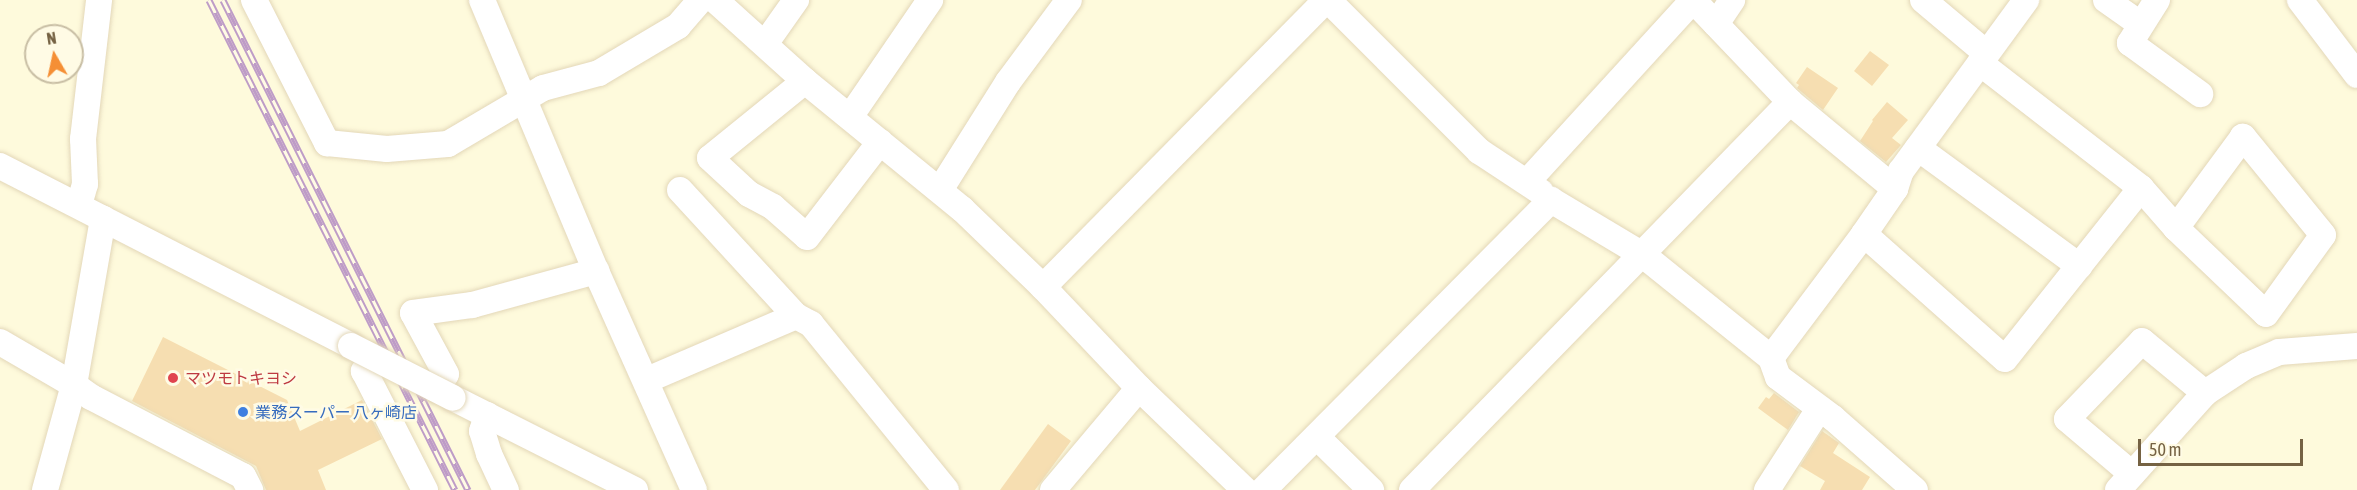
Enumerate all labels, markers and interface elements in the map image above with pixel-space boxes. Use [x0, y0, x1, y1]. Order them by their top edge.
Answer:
north arrow [24, 24, 84, 84]
text: N [45, 29, 58, 48]
place label: マツモトキヨシ [185, 368, 297, 388]
marker: マツモトキヨシ [166, 371, 180, 385]
place label: 業務スーパー 八ヶ崎店 [255, 402, 417, 422]
marker: 業務スーパー 八ヶ崎店 [236, 405, 250, 419]
scale bar [2141, 427, 2306, 465]
text: 50 m [2149, 439, 2181, 460]

